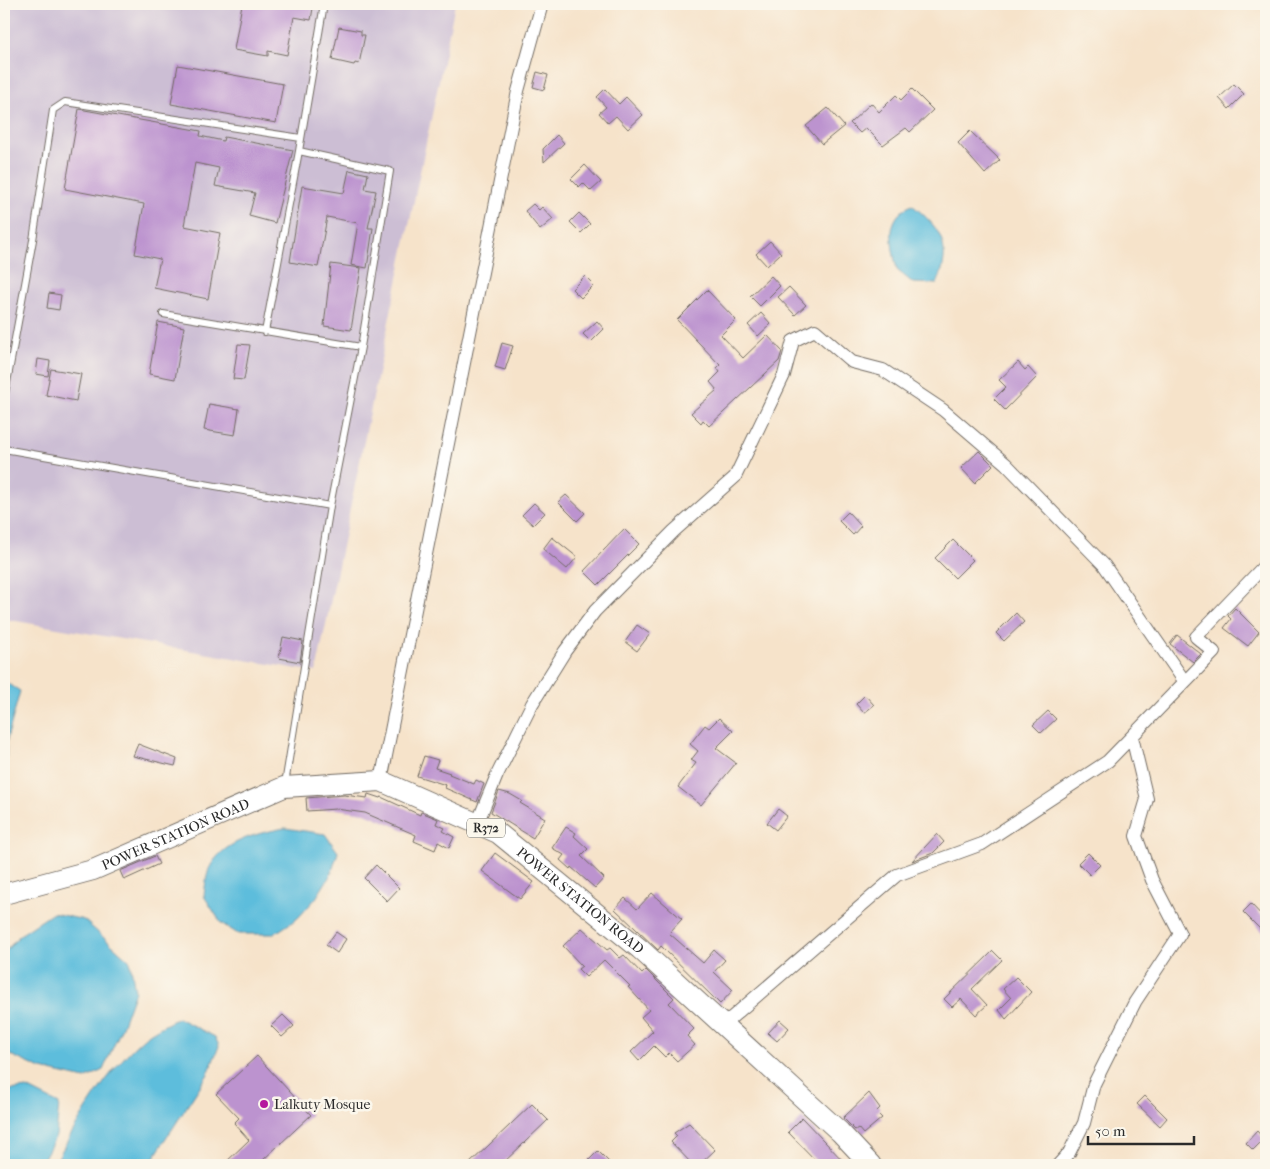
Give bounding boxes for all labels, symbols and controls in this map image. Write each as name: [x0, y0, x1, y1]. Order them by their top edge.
street label: POWER STATION ROAD: [99, 795, 252, 874]
road number: R372: [467, 818, 505, 838]
street label: POWER STATION ROAD: [513, 843, 648, 957]
place label: Lalkuty Mosque: [274, 1096, 370, 1113]
marker: Lalkuty Mosque: [258, 1098, 270, 1110]
scale bar: [1088, 1114, 1194, 1146]
text: 50 m: [1095, 1122, 1126, 1140]

